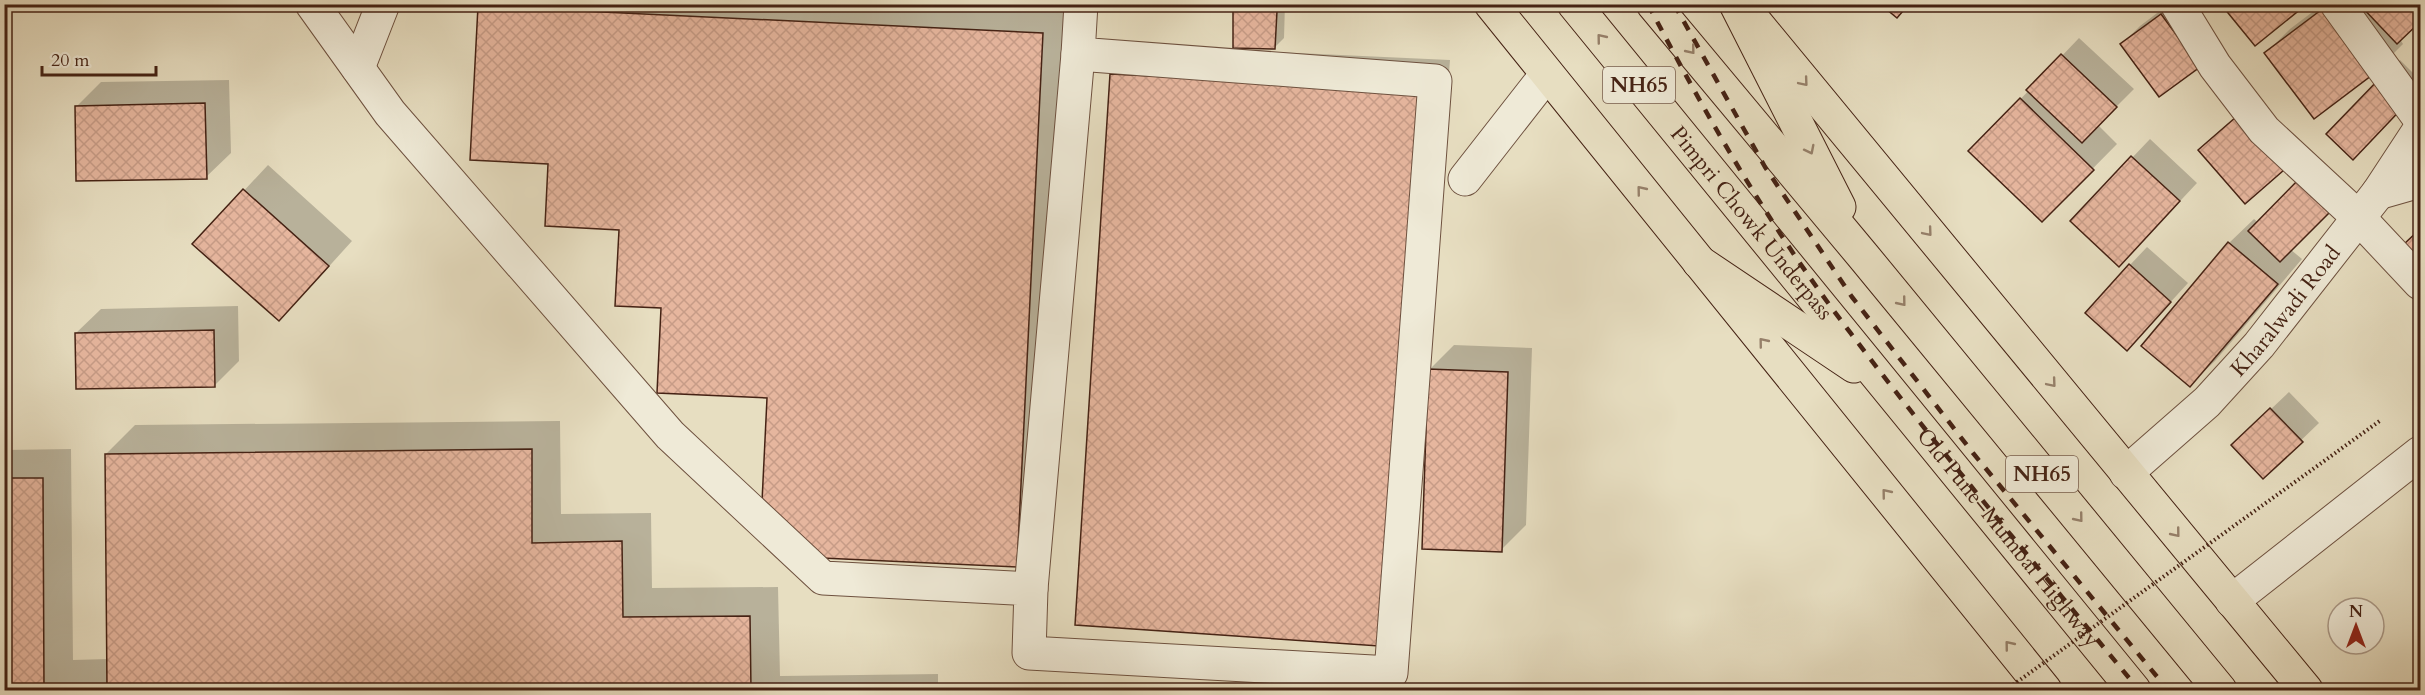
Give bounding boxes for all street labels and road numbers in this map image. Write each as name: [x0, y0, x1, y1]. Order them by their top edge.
road number: NH65: [1603, 67, 1675, 103]
street label: Pimpri Chowk Underpass: [1663, 120, 1840, 326]
street label: Kharalwadi Road: [2224, 239, 2348, 383]
street label: Old Pune–Mumbai Highway: [1910, 422, 2107, 654]
road number: NH65: [2006, 456, 2078, 492]

